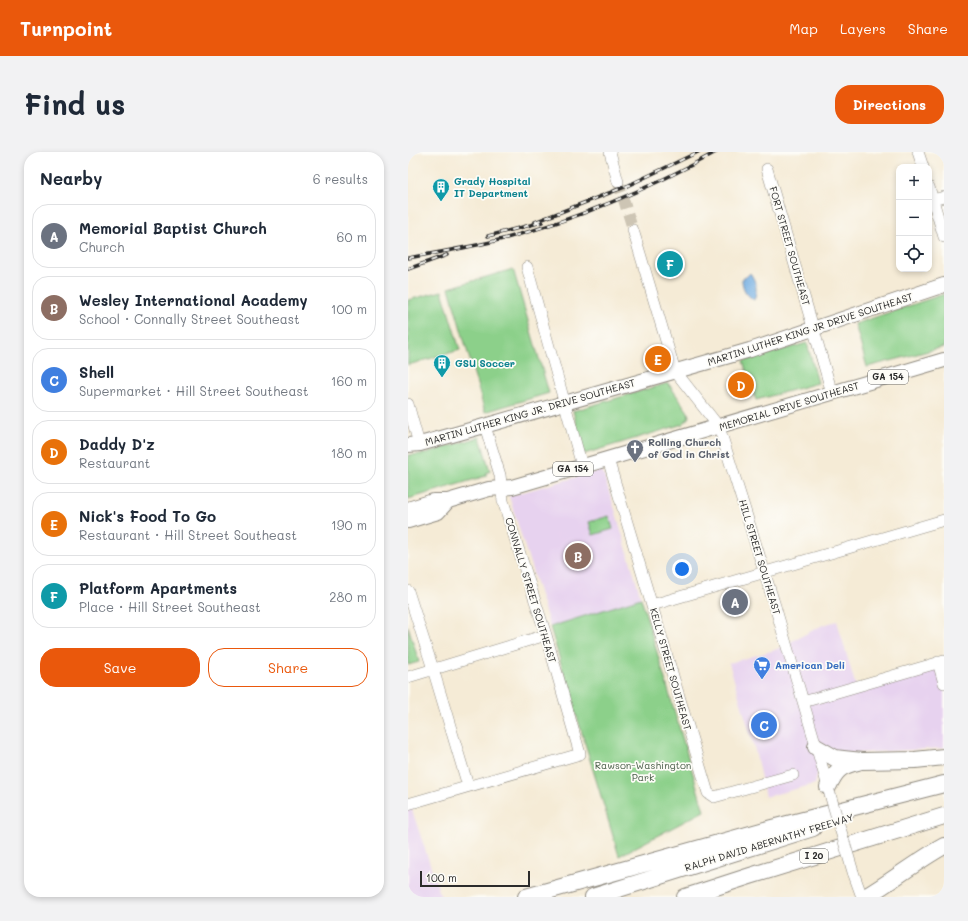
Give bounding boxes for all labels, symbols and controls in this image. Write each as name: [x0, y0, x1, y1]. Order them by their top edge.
text: Turnpoint: [20, 16, 112, 41]
text: Map: [789, 19, 818, 38]
text: Layers: [840, 19, 886, 38]
text: Share: [908, 19, 948, 38]
button: Directions: [835, 85, 944, 124]
text: Find us: [24, 86, 125, 122]
map controls: [896, 164, 932, 272]
button: +: [896, 164, 932, 200]
text: Nearby: [40, 167, 102, 189]
text: 6 results: [313, 170, 368, 187]
place label: Grady Hospital IT Department: [454, 174, 531, 200]
building icon: Grady Hospital IT Department: [431, 177, 451, 202]
street label: FORT STREET SOUTHEAST: [766, 185, 814, 308]
button: −: [896, 200, 932, 236]
text: Memorial Baptist Church: [79, 218, 267, 238]
text: A: [49, 228, 59, 245]
text: 60 m: [337, 228, 367, 245]
button: locate: [896, 236, 932, 272]
text: Church: [79, 238, 124, 255]
pin: F: [657, 249, 683, 279]
street label: MARTIN LUTHER KING JR DRIVE SOUTHEAST: [706, 289, 915, 369]
text: Wesley International Academy: [79, 290, 308, 310]
text: B: [50, 300, 58, 317]
text: 100 m: [331, 300, 367, 317]
text: School · Connally Street Southeast: [79, 310, 300, 327]
pin: E: [645, 344, 671, 374]
building icon: GSU Soccer: [432, 353, 452, 378]
place label: GSU Soccer: [455, 356, 515, 370]
text: Shell: [79, 362, 114, 382]
pin: D: [728, 370, 754, 400]
road number: GA 154: [868, 370, 908, 384]
text: C: [49, 372, 59, 389]
text: 160 m: [331, 372, 367, 389]
street label: MARTIN LUTHER KING JR. DRIVE SOUTHEAST: [423, 375, 637, 449]
street label: MEMORIAL DRIVE SOUTHEAST: [718, 379, 860, 433]
text: Supermarket · Hill Street Southeast: [79, 382, 309, 399]
text: Daddy D'z: [79, 434, 155, 454]
place label: Rolling Church of God in Christ: [648, 435, 730, 461]
church icon: Rolling Church of God in Christ: [625, 438, 645, 463]
text: D: [49, 444, 59, 461]
text: 180 m: [331, 444, 367, 461]
text: Restaurant: [79, 454, 150, 471]
road number: GA 154: [553, 462, 593, 476]
street label: HILL STREET SOUTHEAST: [736, 498, 784, 617]
text: Nick's Food To Go: [79, 506, 216, 526]
street label: CONNALLY STREET SOUTHEAST: [502, 515, 560, 665]
text: E: [50, 516, 58, 533]
text: 190 m: [331, 516, 367, 533]
text: Restaurant · Hill Street Southeast: [79, 526, 297, 543]
pin: B: [565, 541, 591, 571]
your location: [672, 559, 692, 579]
text: Platform Apartments: [79, 578, 237, 598]
pin: A: [722, 587, 748, 617]
text: F: [50, 588, 58, 605]
text: 280 m: [329, 588, 367, 605]
text: Place · Hill Street Southeast: [79, 598, 261, 615]
street label: KELLY STREET SOUTHEAST: [647, 606, 695, 732]
button: Save: [40, 648, 200, 687]
button: Share: [208, 648, 368, 687]
supermarket icon: American Deli: [752, 655, 772, 680]
place label: American Deli: [775, 658, 845, 672]
pin: C: [751, 710, 777, 740]
park label: Rawson-Washington Park: [595, 758, 691, 784]
street label: RALPH DAVID ABERNATHY FREEWAY: [683, 810, 855, 874]
road number: I 20: [800, 849, 828, 863]
scale bar: [420, 869, 530, 888]
text: 100 m: [426, 870, 457, 885]

